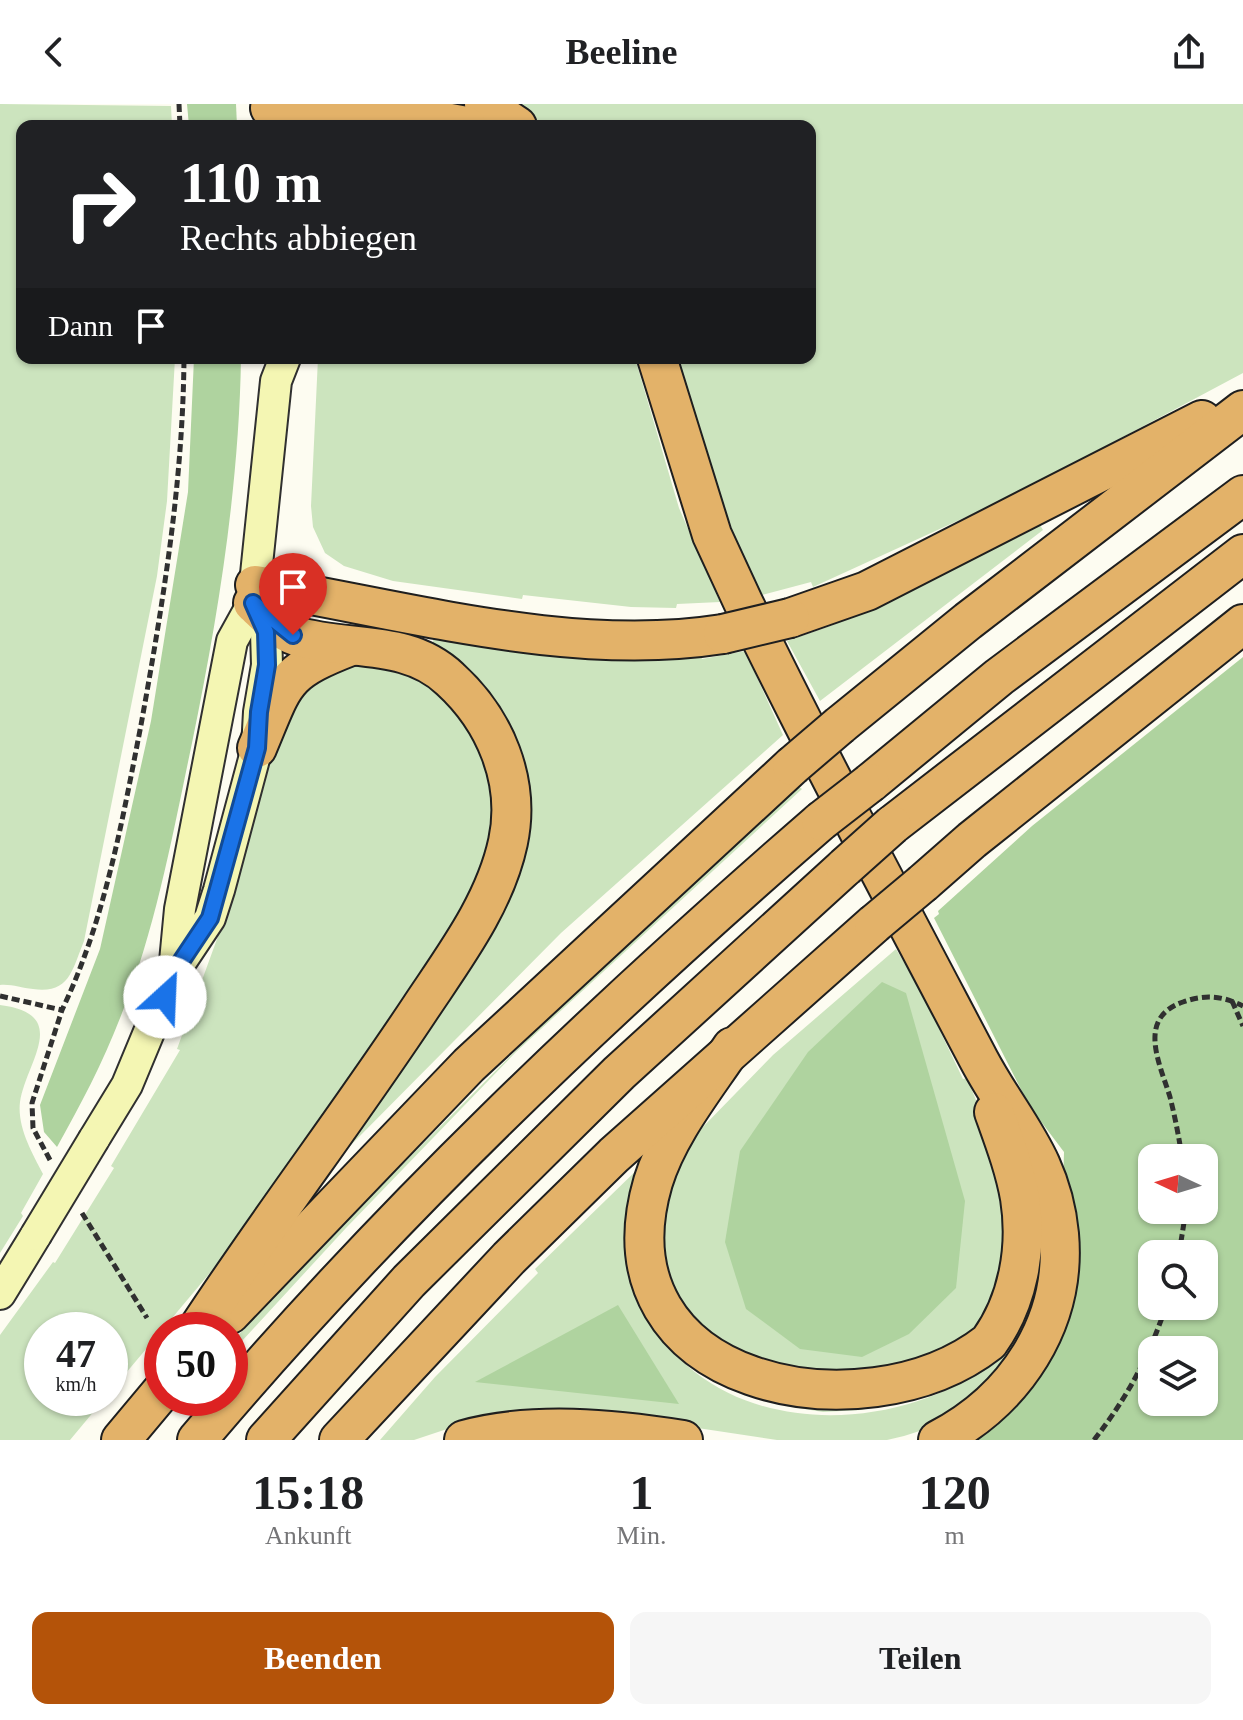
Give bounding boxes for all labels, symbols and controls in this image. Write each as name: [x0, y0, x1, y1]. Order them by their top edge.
icon: back: [32, 30, 76, 74]
icon: share: [1167, 30, 1211, 74]
text: Beeline: [566, 32, 677, 72]
icon: right: [48, 152, 152, 256]
text: 110 m: [180, 152, 322, 214]
text: Rechts abbiegen: [180, 218, 417, 258]
icon: arrive: [129, 304, 173, 348]
text: Dann: [48, 309, 113, 342]
pin: [259, 553, 327, 635]
icon: arrive: [271, 565, 315, 609]
position arrow: [123, 955, 207, 1039]
north arrow: [1138, 1144, 1218, 1224]
map controls: [1138, 1144, 1218, 1416]
button: search: [1138, 1240, 1218, 1320]
speed limit sign: 50: [144, 1312, 248, 1416]
text: 47: [56, 1331, 96, 1376]
button: layers: [1138, 1336, 1218, 1416]
text: km/h: [55, 1373, 97, 1395]
text: 15:18: [252, 1466, 364, 1519]
text: 1: [629, 1466, 653, 1519]
text: 120: [919, 1466, 991, 1519]
text: Ankunft: [265, 1521, 352, 1550]
text: Min.: [617, 1521, 666, 1550]
text: m: [945, 1521, 965, 1550]
button: Beenden: [32, 1612, 614, 1704]
button: Teilen: [630, 1612, 1211, 1704]

